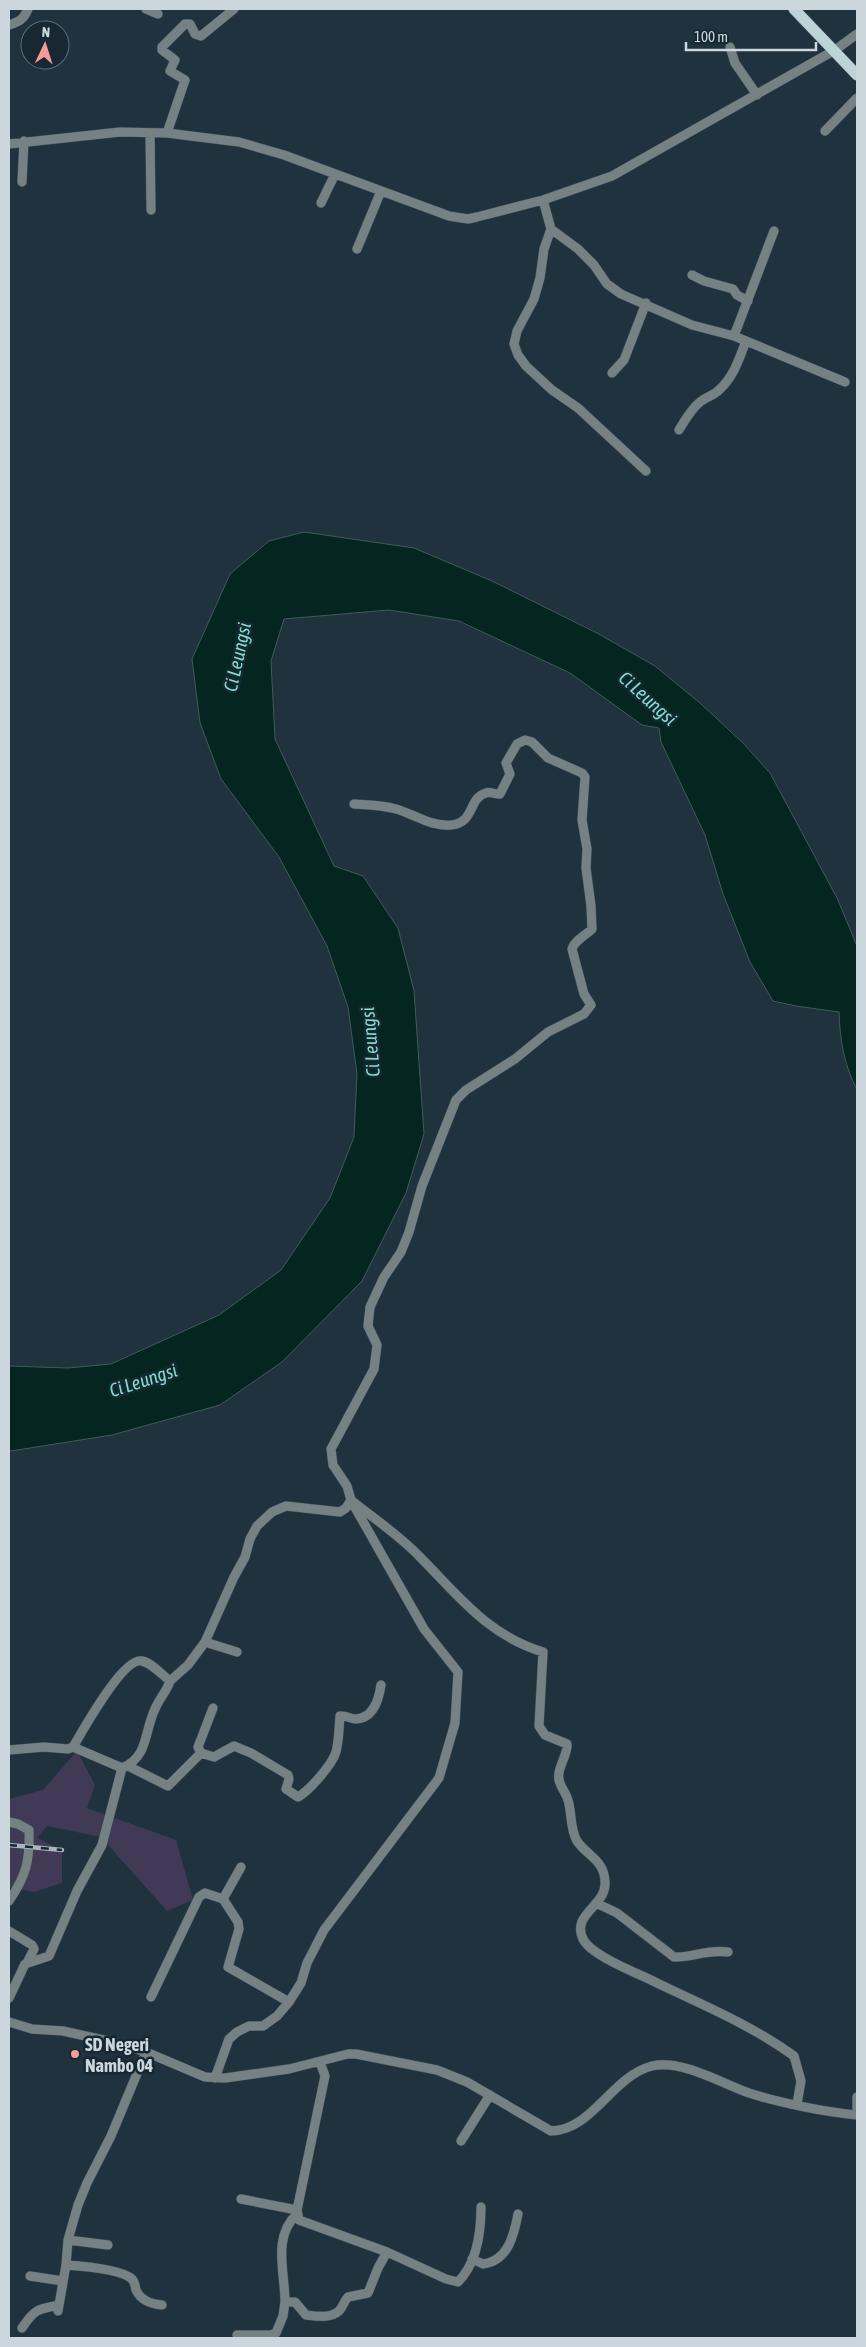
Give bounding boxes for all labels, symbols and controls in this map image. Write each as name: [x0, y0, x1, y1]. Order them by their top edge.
north arrow: [20, 20, 70, 70]
scale bar: [686, 20, 816, 52]
text: N: [41, 24, 51, 40]
text: 100 m: [694, 28, 728, 45]
water label: Ci Leungsi: [219, 621, 255, 693]
water label: Ci Leungsi: [615, 666, 681, 730]
water label: Ci Leungsi: [356, 1006, 384, 1078]
water label: Ci Leungsi: [106, 1359, 180, 1401]
place label: SD Negeri Nambo 04: [85, 2034, 153, 2076]
marker: SD Negeri Nambo 04: [69, 2048, 81, 2060]

